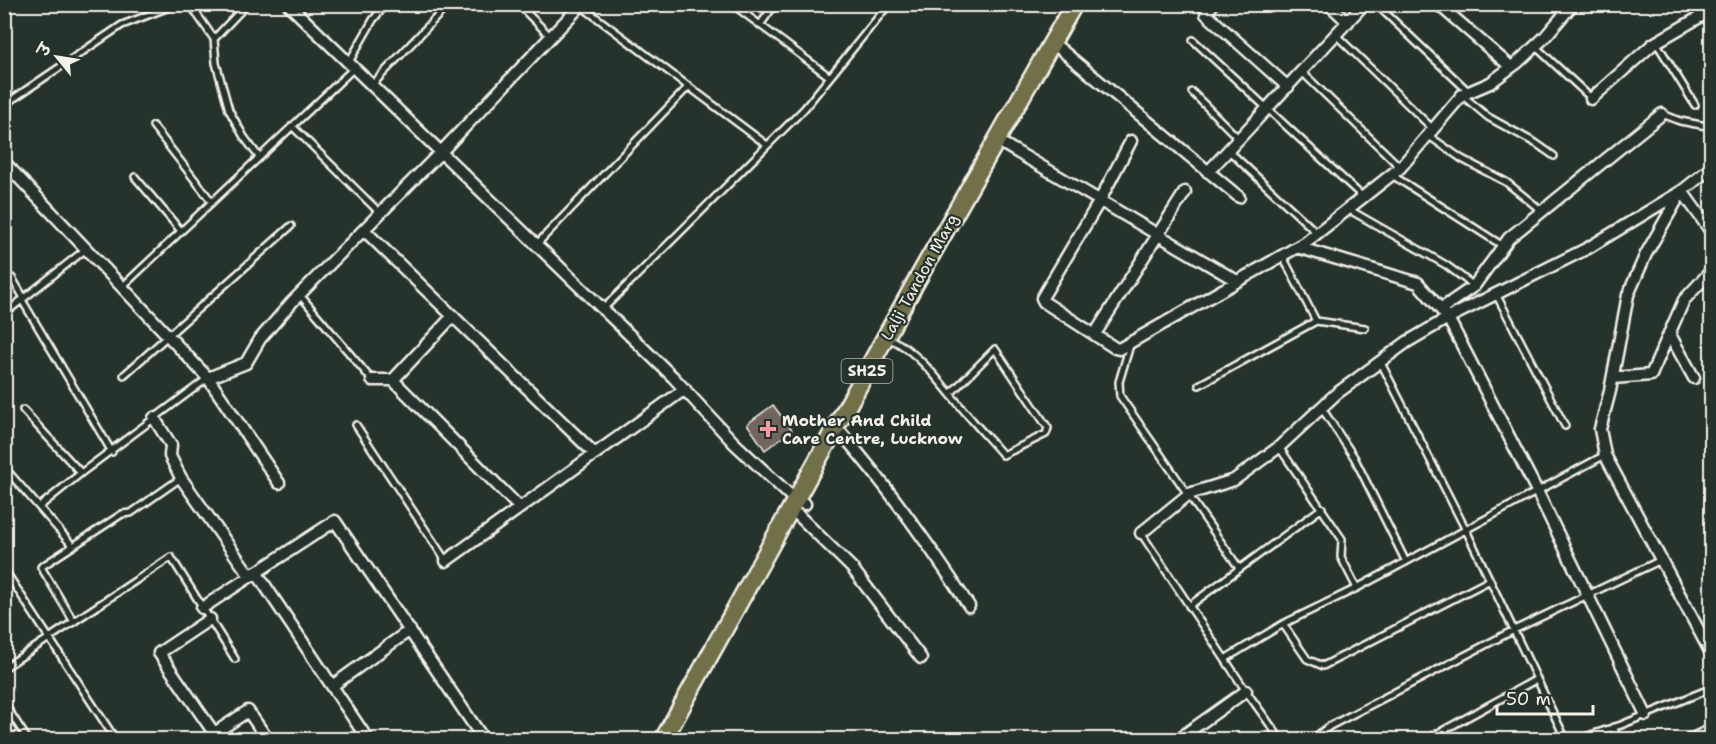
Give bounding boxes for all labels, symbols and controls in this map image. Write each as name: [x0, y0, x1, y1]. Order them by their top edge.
north arrow: [27, 27, 87, 87]
text: उ: [32, 39, 57, 61]
street label: Lalji Tandon Marg: [876, 210, 963, 344]
road number: SH25: [842, 359, 892, 383]
place label: Mother And Child Care Centre, Lucknow: [782, 410, 963, 449]
marker: Mother And Child Care Centre, Lucknow: [759, 420, 777, 438]
scale bar: [1497, 678, 1593, 716]
text: 50 m: [1506, 687, 1551, 711]

